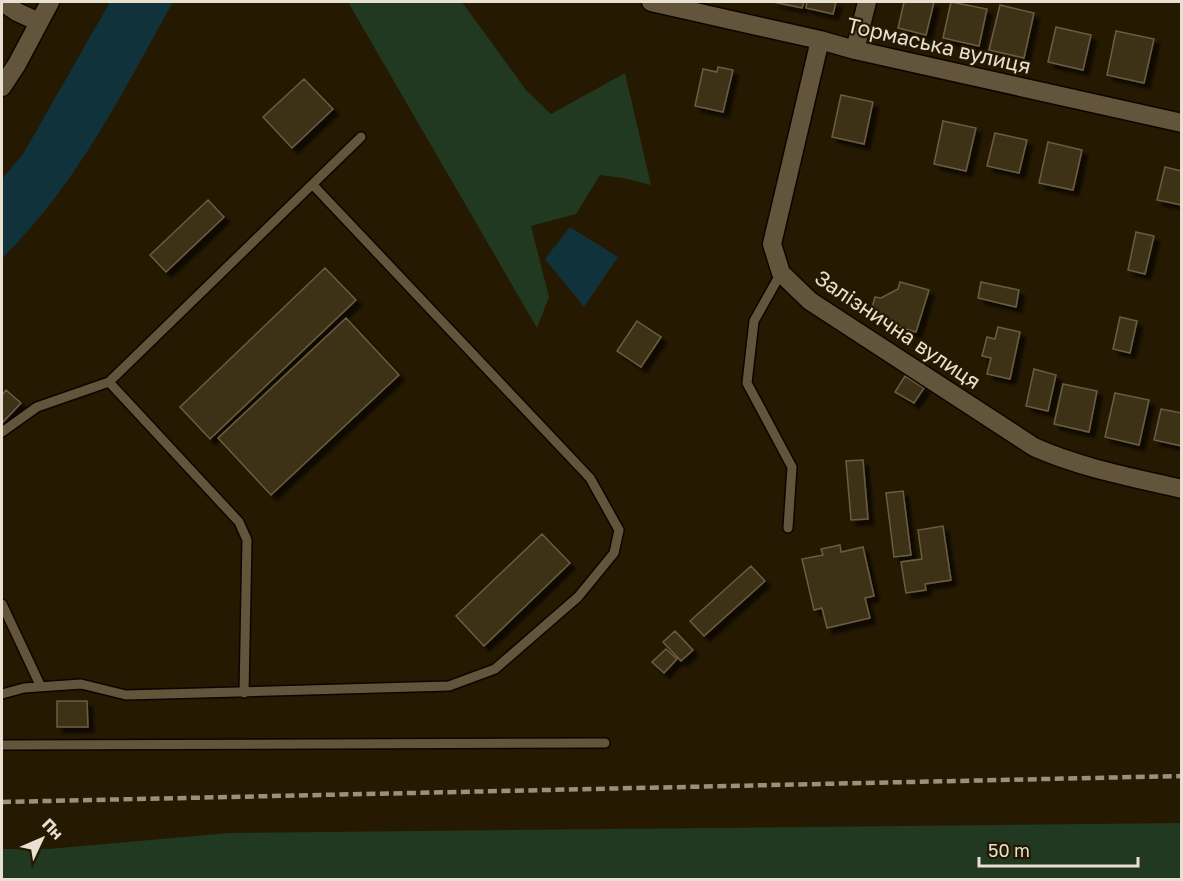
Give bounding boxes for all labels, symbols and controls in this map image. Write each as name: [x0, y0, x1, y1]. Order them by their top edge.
street label: Тормаська вулиця: [844, 11, 1034, 79]
street label: Залізнична вулиця: [810, 264, 986, 394]
north arrow: [12, 809, 72, 869]
text: Пн: [38, 814, 68, 843]
scale bar: [979, 830, 1138, 868]
text: 50 m: [988, 839, 1030, 861]

